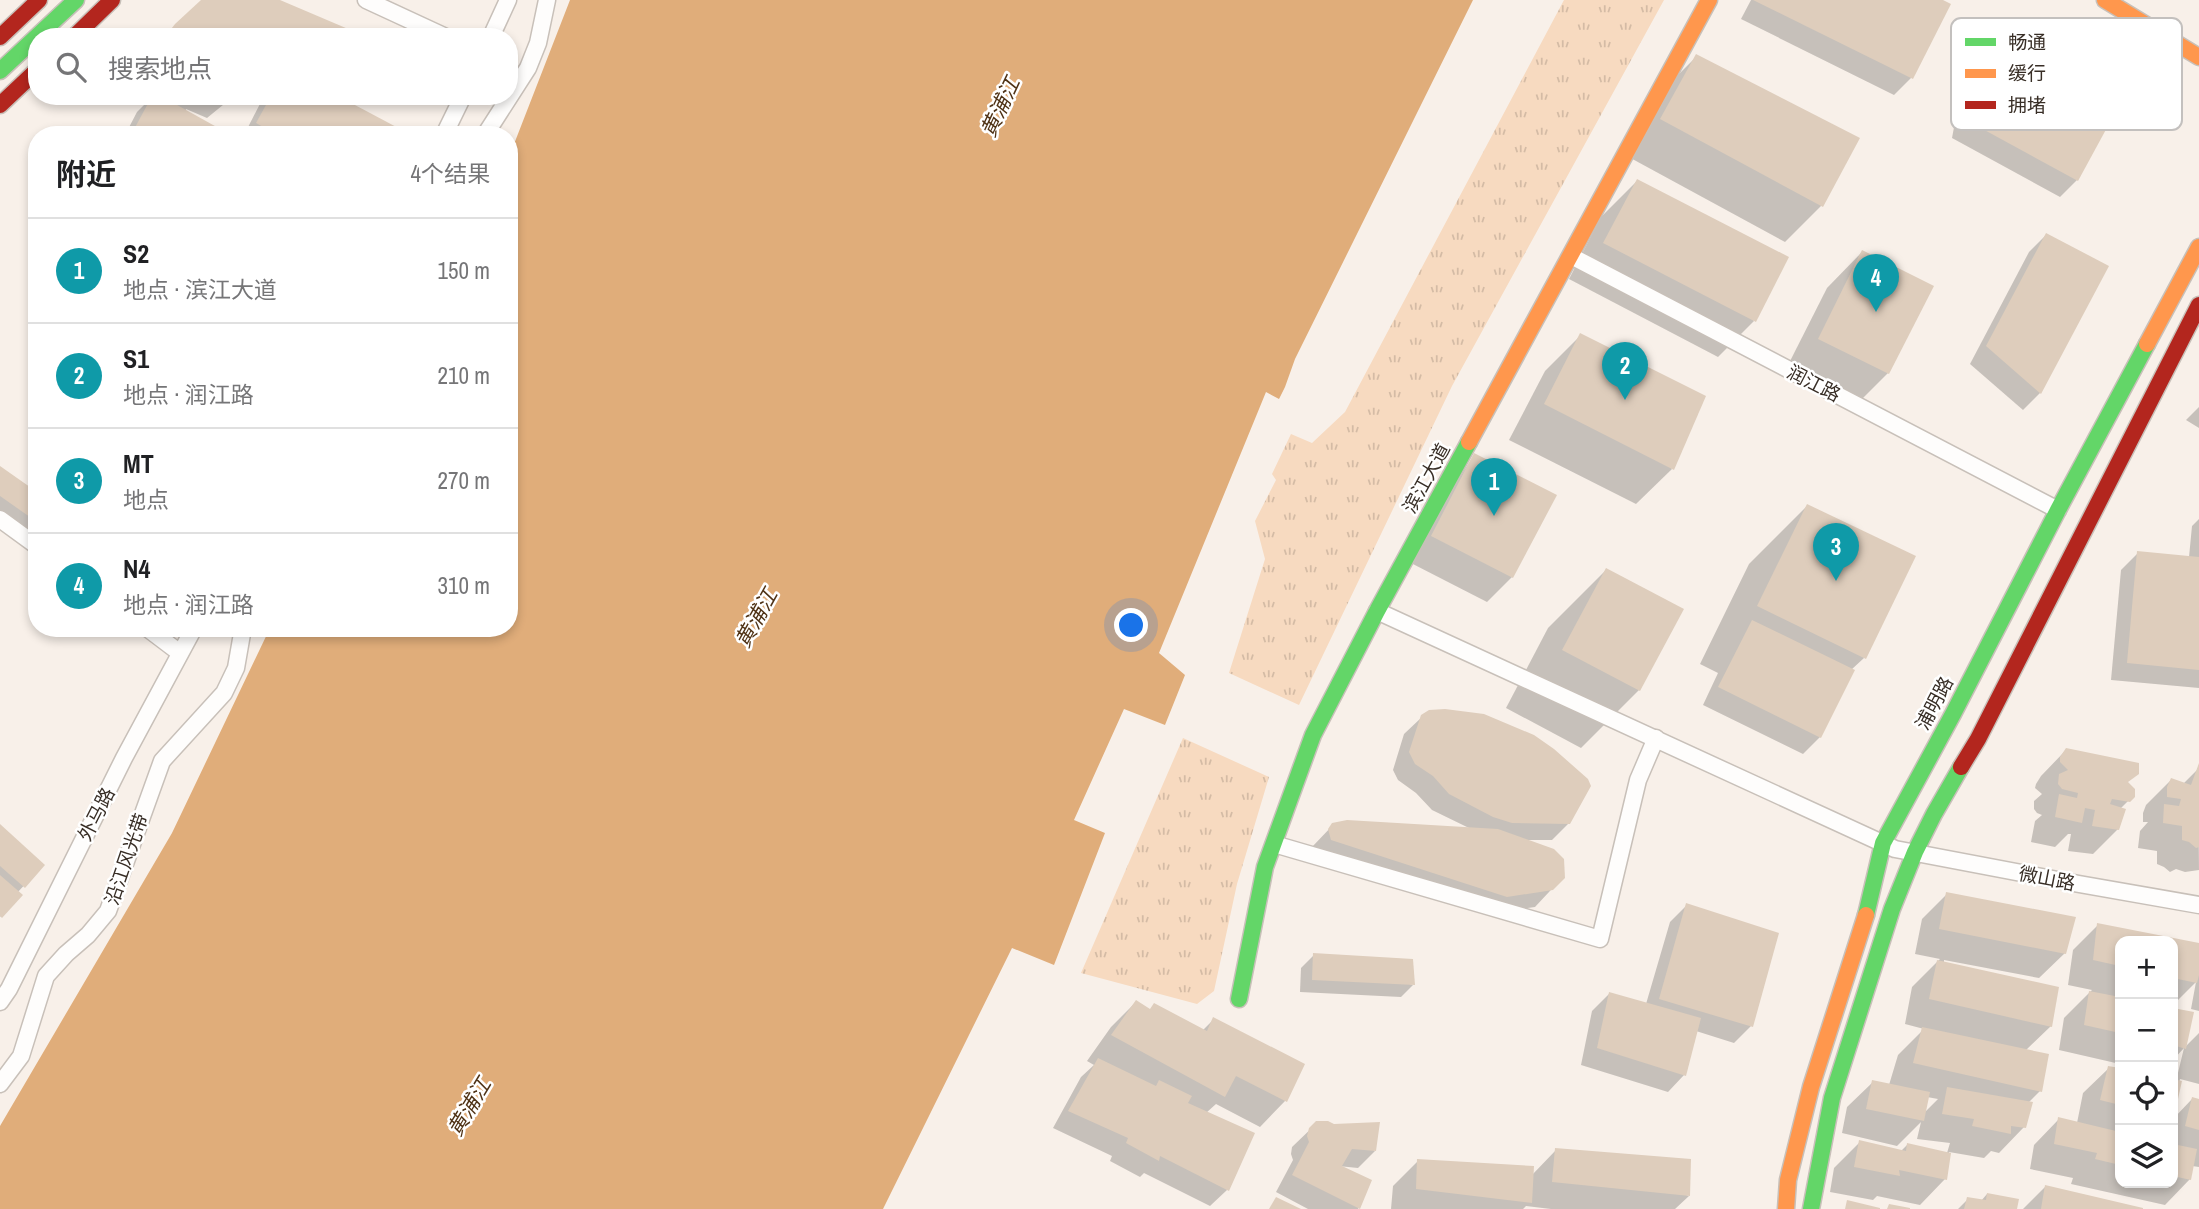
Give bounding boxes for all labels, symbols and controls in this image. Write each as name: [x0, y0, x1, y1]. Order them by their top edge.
legend: [1951, 18, 2182, 130]
search box: [28, 28, 518, 105]
text: 畅通: [2008, 29, 2046, 55]
icon: search: [52, 48, 90, 86]
text: 搜索地点: [108, 51, 212, 86]
text: 缓行: [2008, 60, 2046, 86]
water label: 黄浦江: [974, 71, 1027, 142]
text: 拥堵: [2008, 92, 2046, 118]
text: 附近: [56, 154, 116, 194]
text: 4个结果: [411, 158, 490, 189]
text: S2: [123, 236, 149, 271]
pin: 4: [1853, 254, 1899, 312]
text: 1: [74, 255, 84, 286]
text: 150 m: [438, 255, 490, 286]
text: 地点 · 滨江大道: [123, 274, 277, 305]
text: S1: [123, 341, 149, 376]
pin: 2: [1602, 342, 1648, 400]
street label: 润江路: [1783, 358, 1845, 408]
text: 2: [74, 360, 84, 391]
text: 210 m: [438, 360, 490, 391]
text: 地点 · 润江路: [123, 379, 254, 410]
street label: 滨江大道: [1396, 438, 1456, 518]
text: MT: [123, 446, 154, 481]
pin: 1: [1471, 458, 1517, 516]
text: 3: [74, 465, 84, 496]
text: 270 m: [438, 465, 490, 496]
text: 地点: [123, 484, 169, 515]
pin: 3: [1813, 523, 1859, 581]
text: N4: [123, 551, 150, 586]
text: 4: [74, 570, 84, 601]
text: 310 m: [438, 570, 490, 601]
water label: 黄浦江: [728, 582, 785, 653]
text: 地点 · 润江路: [123, 589, 254, 620]
your location: [1114, 608, 1148, 642]
street label: 浦明路: [1909, 672, 1959, 734]
street label: 外马路: [71, 783, 121, 845]
street label: 沿江风光带: [98, 810, 154, 908]
street label: 微山路: [2017, 860, 2077, 896]
map controls: [2115, 936, 2178, 1188]
button: +: [2115, 936, 2178, 999]
button: −: [2115, 999, 2178, 1062]
button: locate: [2115, 1062, 2178, 1125]
water label: 黄浦江: [440, 1071, 499, 1141]
button: layers: [2115, 1125, 2178, 1188]

